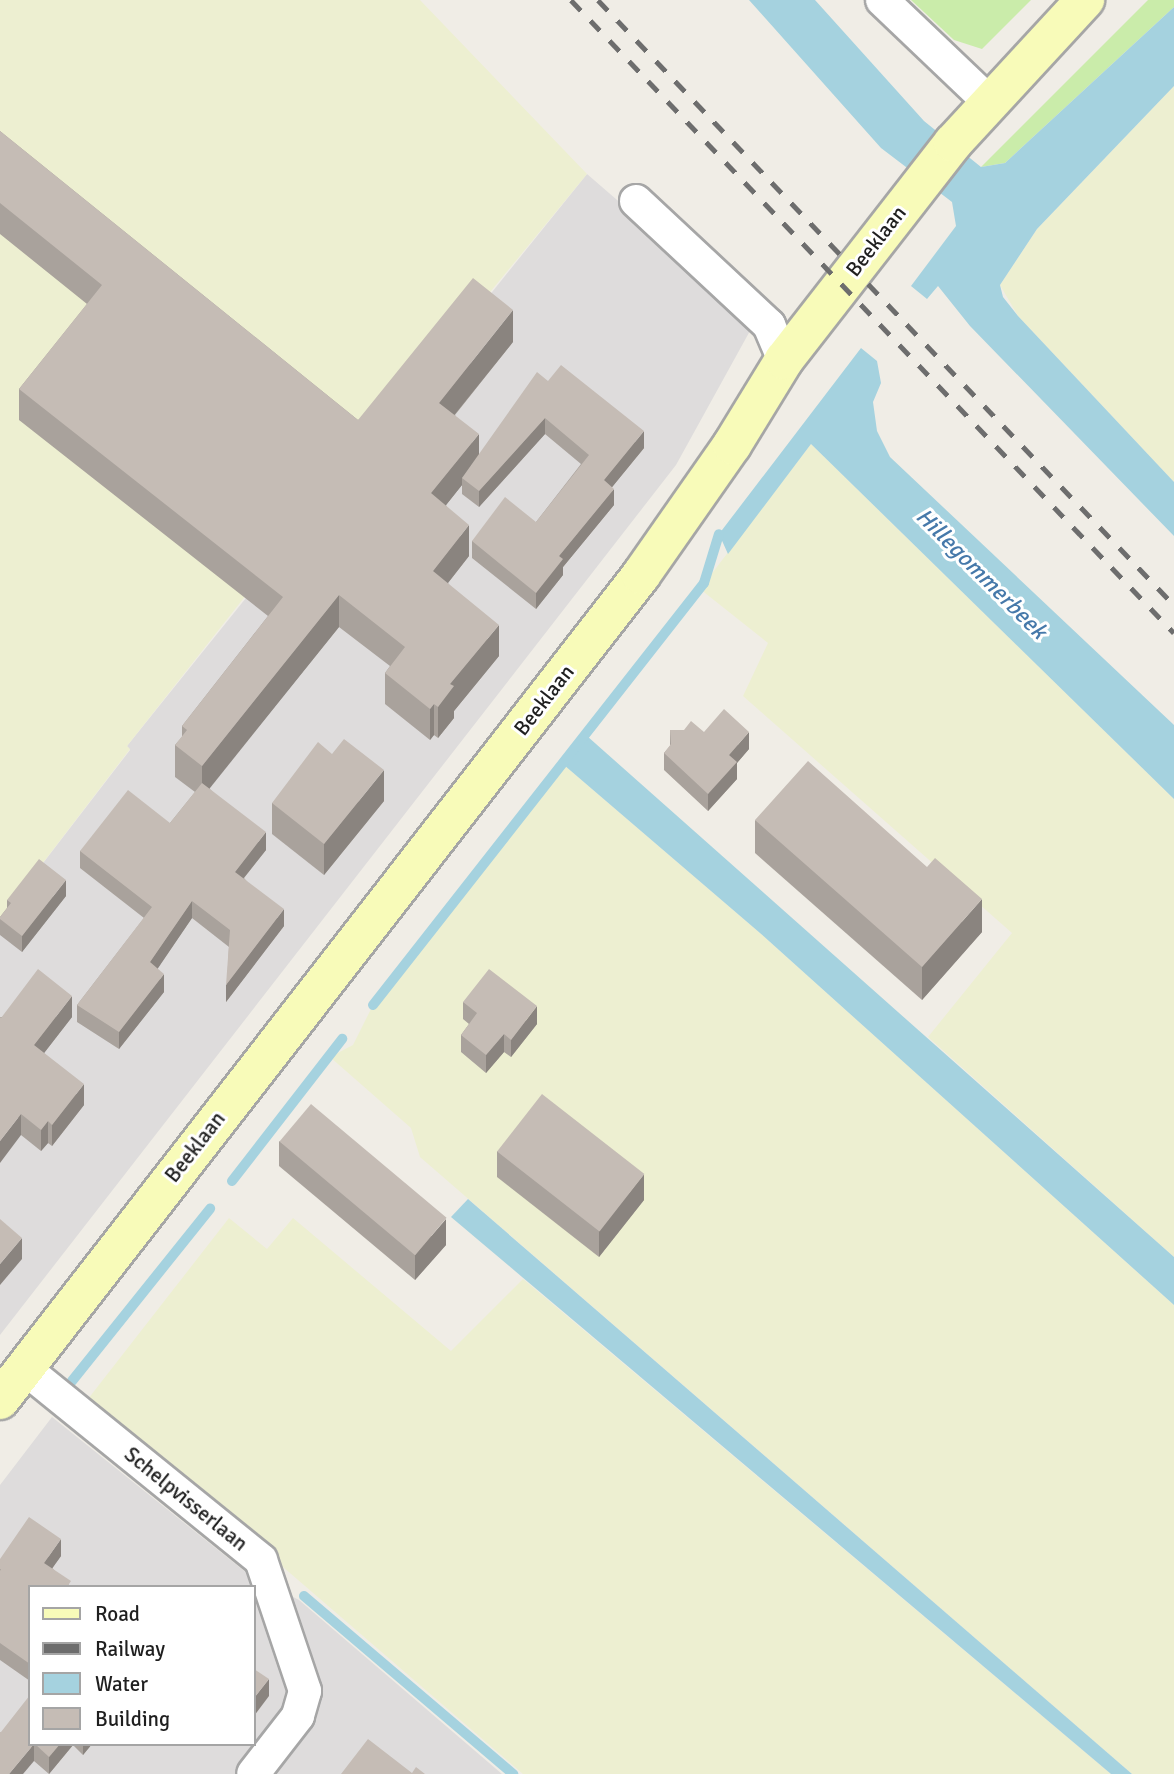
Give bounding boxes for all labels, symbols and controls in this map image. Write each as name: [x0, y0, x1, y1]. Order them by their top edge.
street label: Beeklaan: [841, 201, 911, 281]
water label: Hillegommerbeek: [910, 503, 1052, 645]
street label: Beeklaan: [509, 660, 579, 740]
street label: Beeklaan: [160, 1107, 230, 1187]
street label: Schelpvisserlaan: [119, 1442, 253, 1556]
legend: [28, 1585, 256, 1746]
text: Road: [95, 1601, 140, 1627]
text: Railway: [95, 1636, 165, 1662]
text: Water: [95, 1671, 148, 1697]
text: Building: [95, 1706, 170, 1732]

